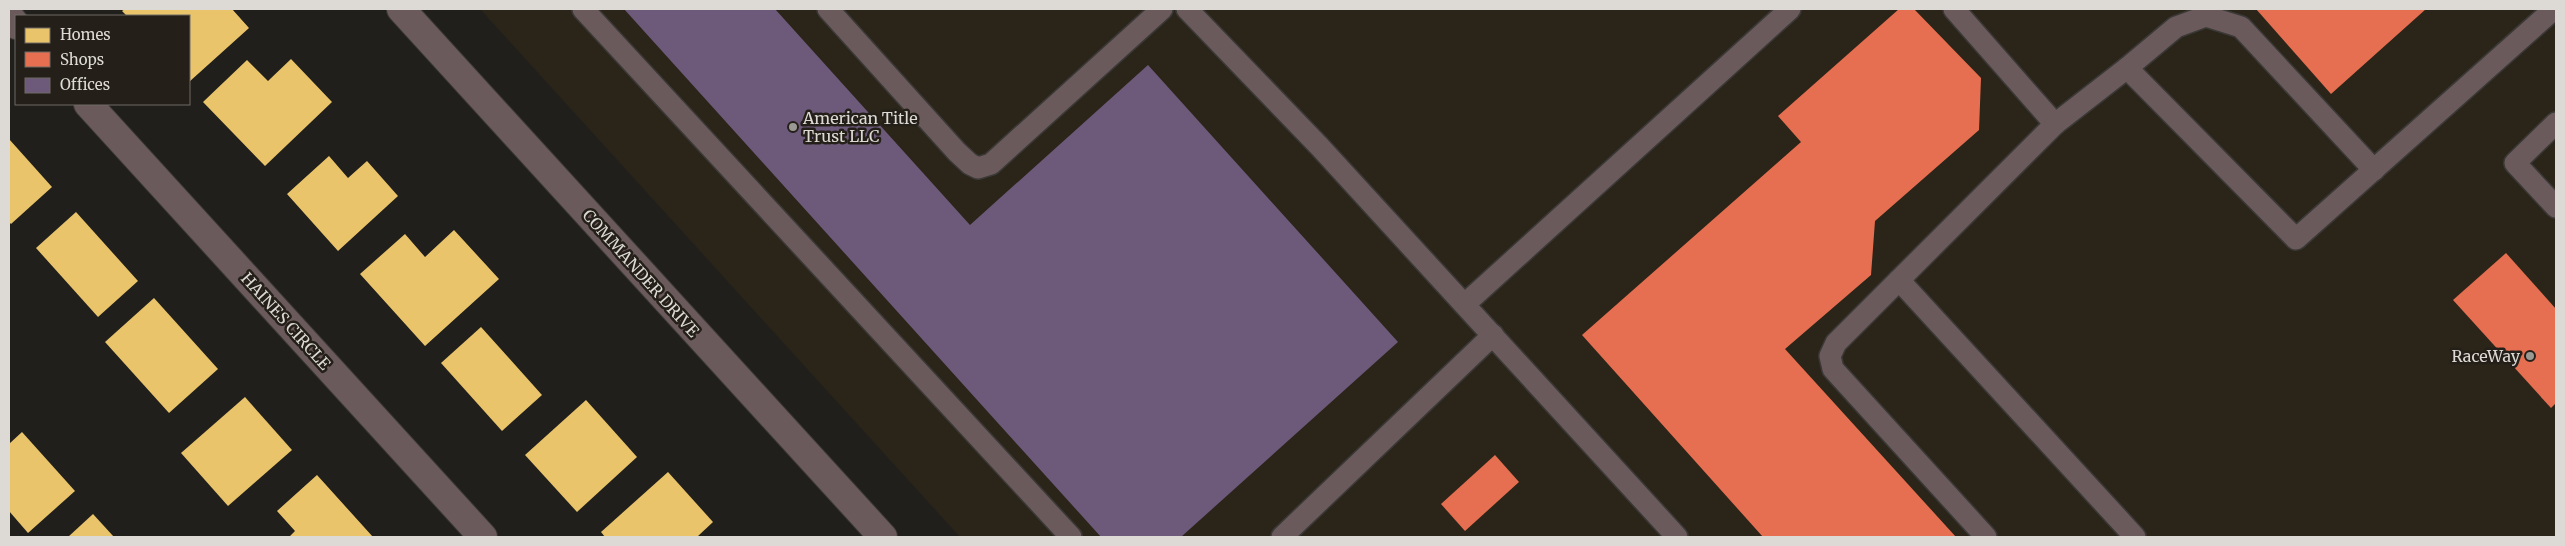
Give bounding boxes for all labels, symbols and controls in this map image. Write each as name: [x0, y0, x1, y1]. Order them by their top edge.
legend: [15, 15, 190, 105]
text: Homes: [60, 25, 111, 44]
text: Shops: [60, 50, 104, 69]
text: Offices: [60, 75, 110, 94]
place label: American Title Trust LLC: [802, 108, 918, 146]
marker: American Title Trust LLC: [787, 121, 799, 133]
street label: COMMANDER DRIVE: [578, 205, 704, 342]
street label: HAINES CIRCLE: [237, 268, 335, 374]
place label: RaceWay: [2452, 346, 2521, 366]
marker: RaceWay: [2524, 350, 2536, 362]

